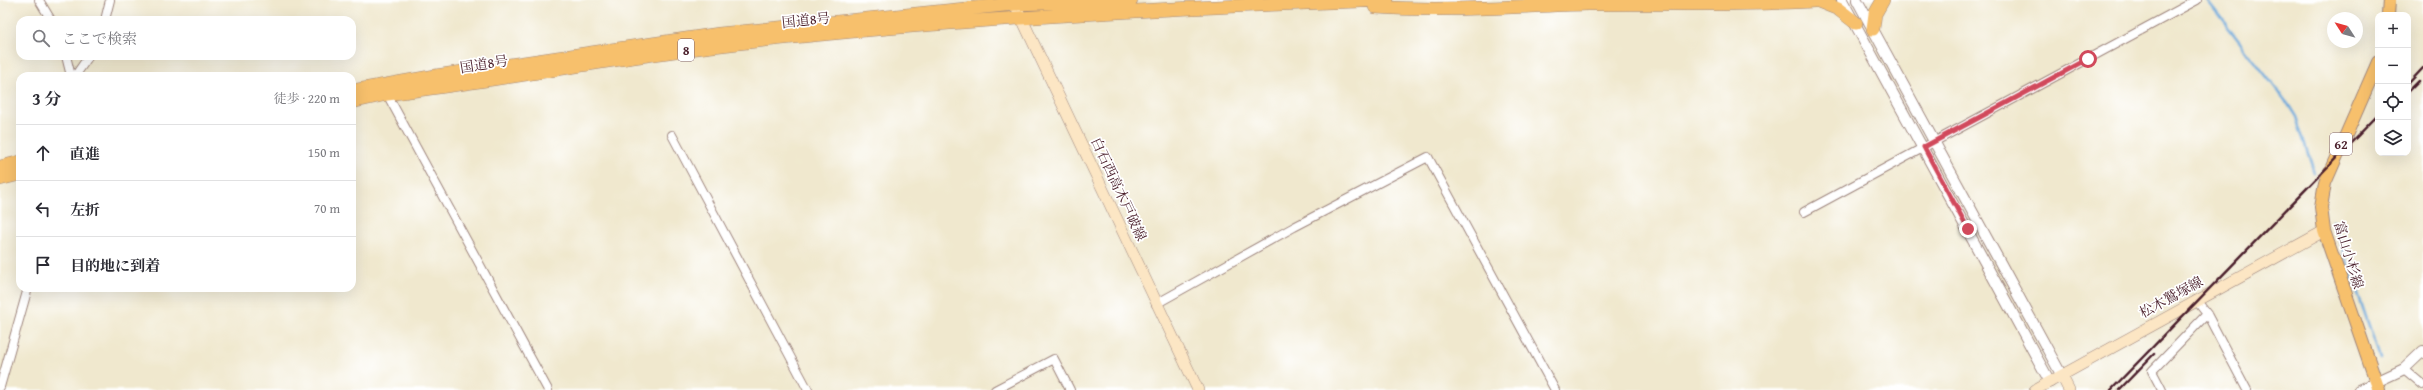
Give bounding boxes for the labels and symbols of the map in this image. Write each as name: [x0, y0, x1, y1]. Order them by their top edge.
street label: 国道8号: [781, 8, 831, 32]
north arrow: [2327, 12, 2363, 48]
road number: 8: [678, 39, 694, 61]
street label: 国道8号: [458, 50, 510, 78]
route start: [2079, 50, 2097, 68]
road number: 62: [2330, 133, 2352, 155]
street label: 白石西高木戸破線: [1086, 134, 1152, 244]
street label: 富山小杉線: [2329, 219, 2369, 291]
route end: [1959, 220, 1977, 238]
street label: 松木鷲塚線: [2136, 271, 2206, 323]

